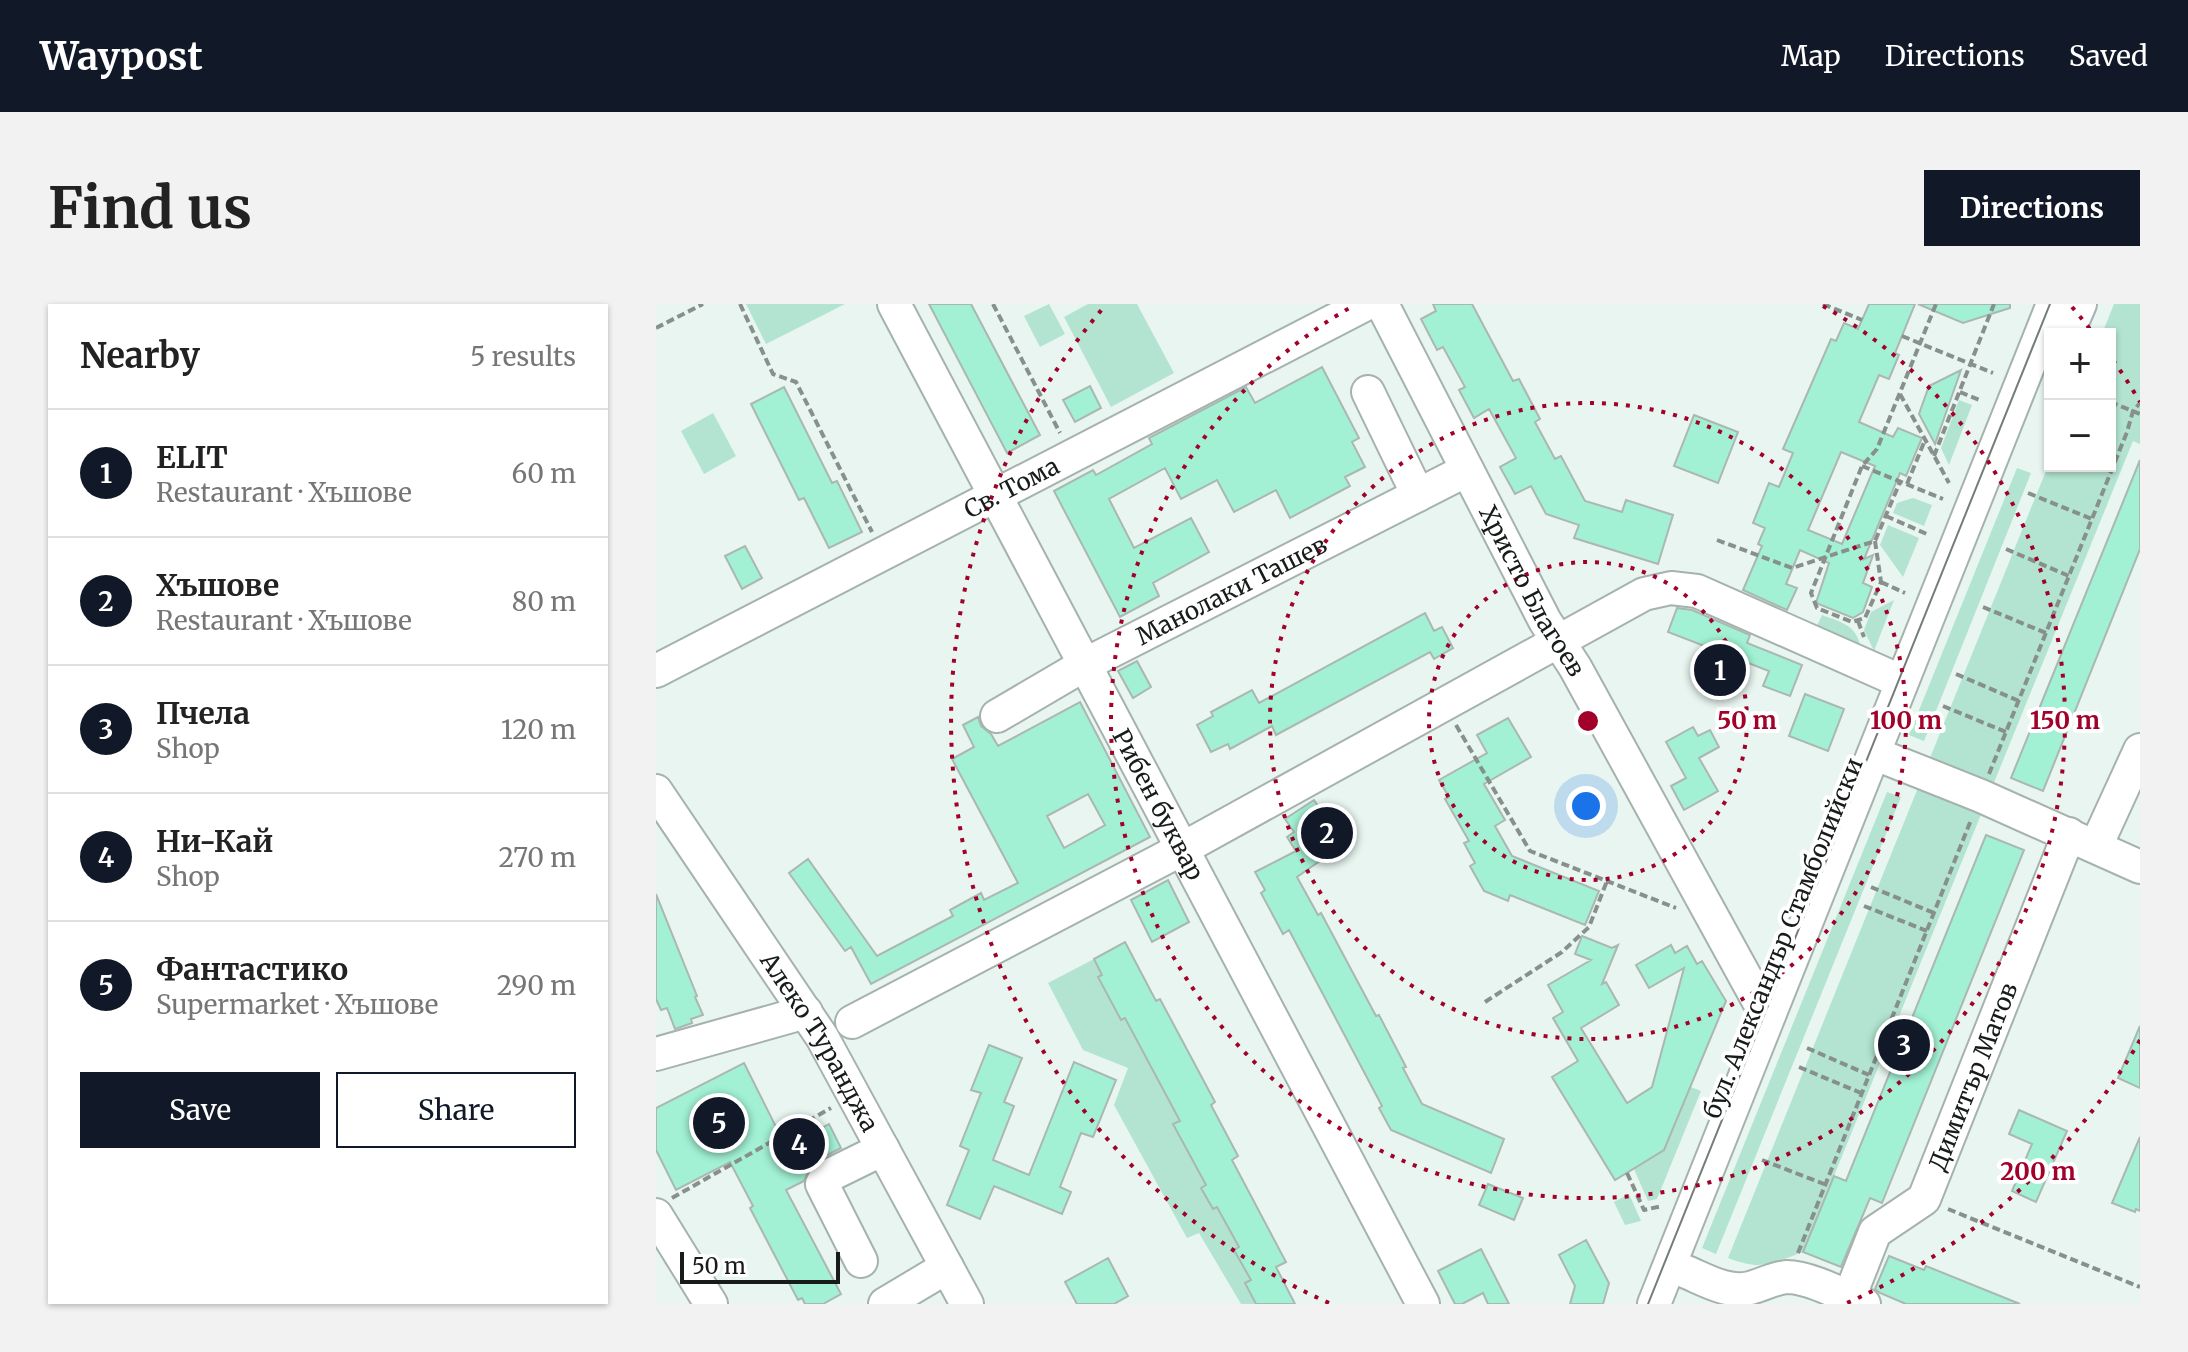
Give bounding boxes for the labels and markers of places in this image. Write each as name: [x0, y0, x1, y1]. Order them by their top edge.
pin: 1: [1694, 640, 1746, 700]
centre of rings: [1574, 707, 1602, 735]
pin: 2: [1301, 803, 1353, 863]
pin: 3: [1878, 1015, 1930, 1075]
pin: 5: [693, 1093, 745, 1153]
pin: 4: [773, 1114, 825, 1174]

